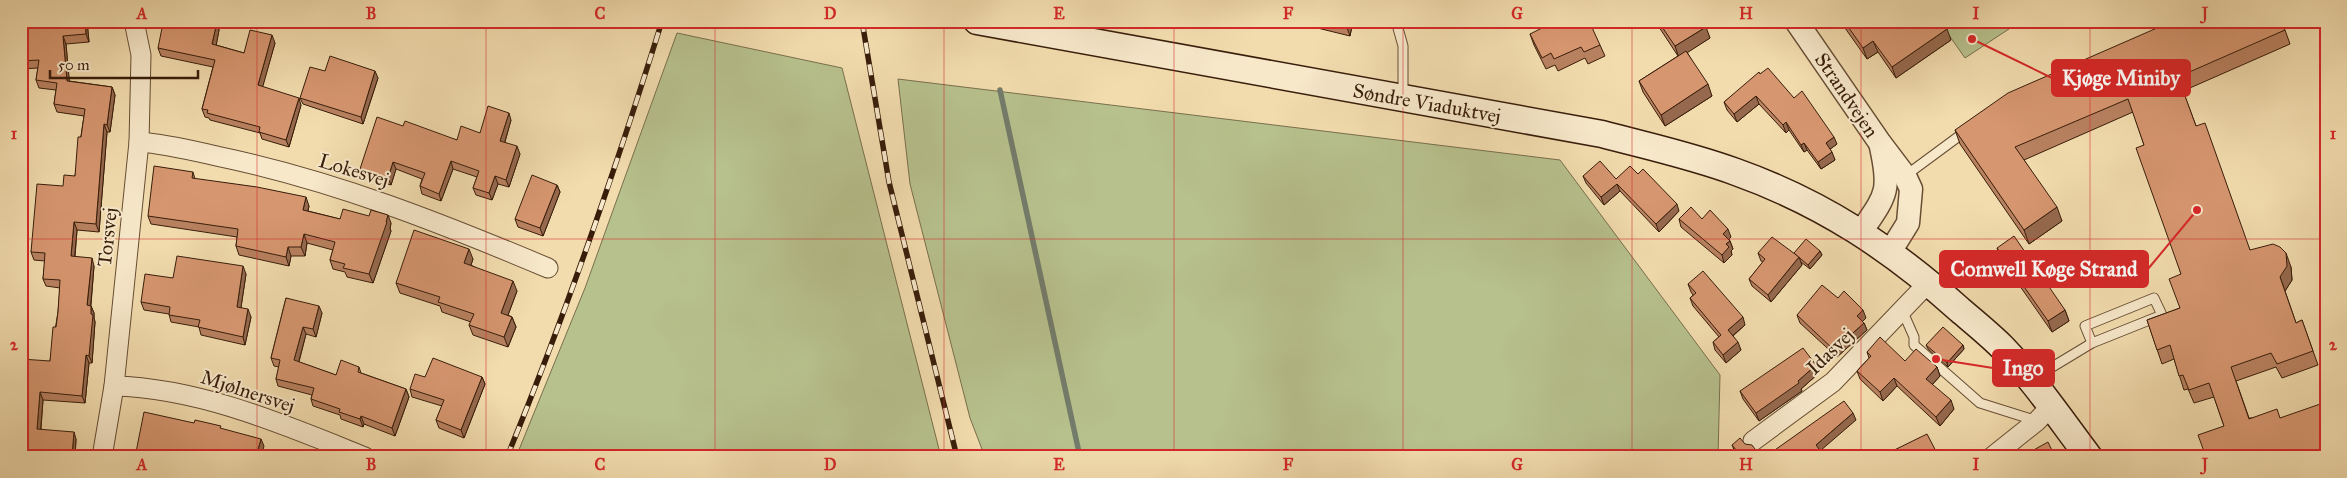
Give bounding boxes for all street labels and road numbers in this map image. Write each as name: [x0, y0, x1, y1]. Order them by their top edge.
street label: Strandvejen: [1810, 48, 1884, 142]
street label: Søndre Viaduktvej: [1351, 78, 1503, 128]
street label: Lokesvej: [316, 148, 392, 192]
street label: Torsvej: [92, 206, 122, 268]
street label: Idasvej: [1801, 323, 1859, 379]
street label: Mjølnersvej: [198, 365, 298, 417]

